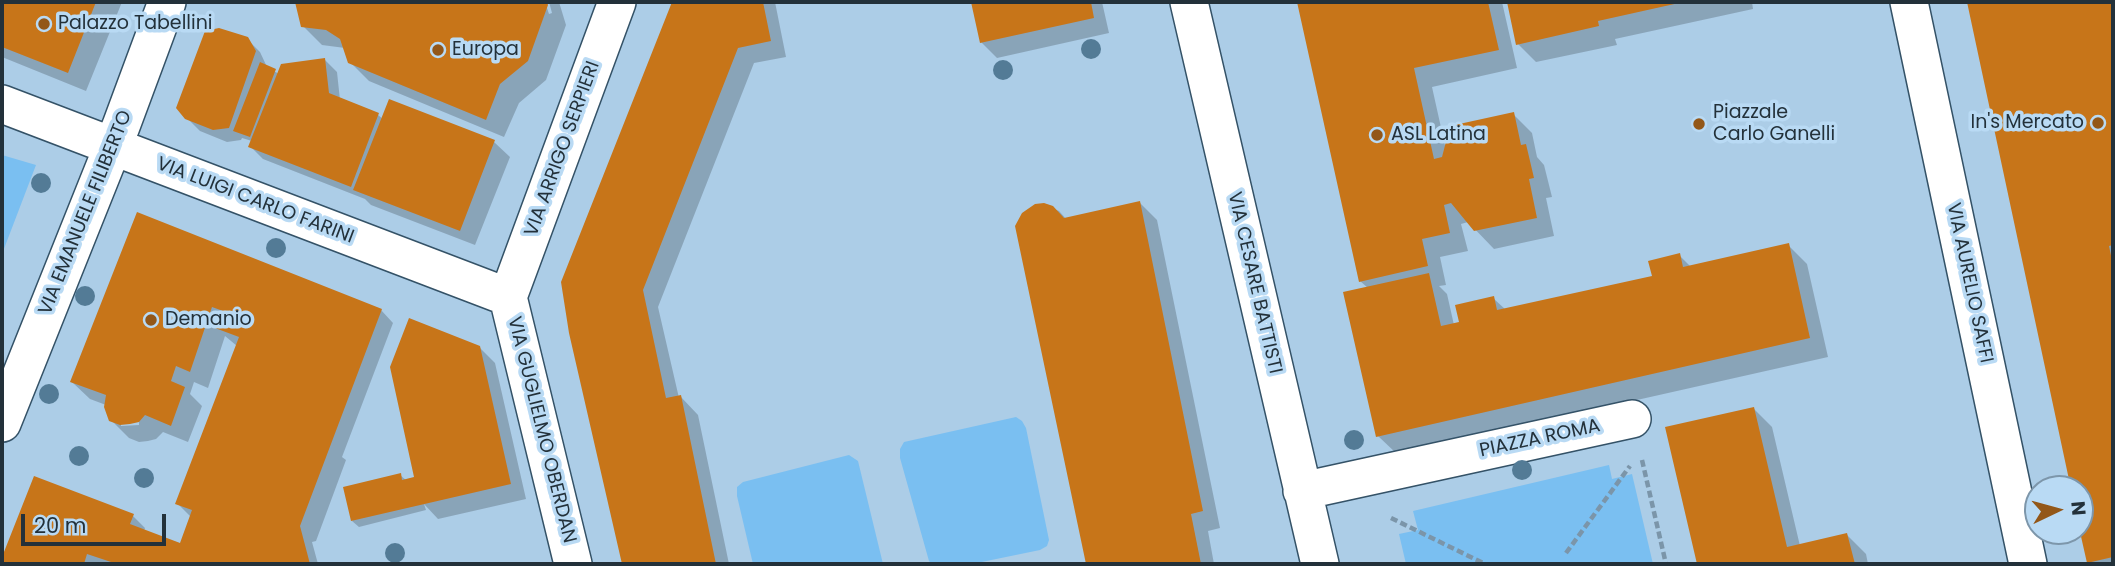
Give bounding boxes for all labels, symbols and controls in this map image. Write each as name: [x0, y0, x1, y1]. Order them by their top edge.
place label: Palazzo Tabellini: [58, 13, 212, 35]
marker: Palazzo Tabellini: [36, 16, 52, 32]
place label: Europa: [452, 39, 519, 61]
marker: Europa: [430, 42, 446, 58]
street label: VIA ARRIGO SERPIERI: [521, 58, 605, 240]
place label: Piazzale Carlo Ganelli: [1713, 102, 1835, 146]
street label: VIA EMANUELE FILIBERTO: [34, 107, 138, 319]
place label: In's Mercato: [1970, 112, 2084, 134]
marker: In's Mercato: [2090, 115, 2106, 131]
marker: Piazzale Carlo Ganelli: [1691, 116, 1707, 132]
place label: ASL Latina: [1391, 124, 1486, 146]
marker: ASL Latina: [1369, 127, 1385, 143]
street label: VIA LUIGI CARLO FARINI: [153, 153, 357, 249]
street label: VIA CESARE BATTISTI: [1222, 190, 1286, 376]
street label: VIA AURELIO SAFFI: [1941, 201, 1997, 365]
place label: Demanio: [165, 309, 252, 331]
marker: Demanio: [143, 312, 159, 328]
street label: VIA GUGLIELMO OBERDAN: [502, 314, 580, 546]
street label: PIAZZA ROMA: [1478, 415, 1602, 463]
north arrow: [2024, 475, 2094, 545]
scale bar: [24, 500, 170, 544]
text: N: [2064, 500, 2092, 517]
text: 20 m: [34, 511, 87, 540]

